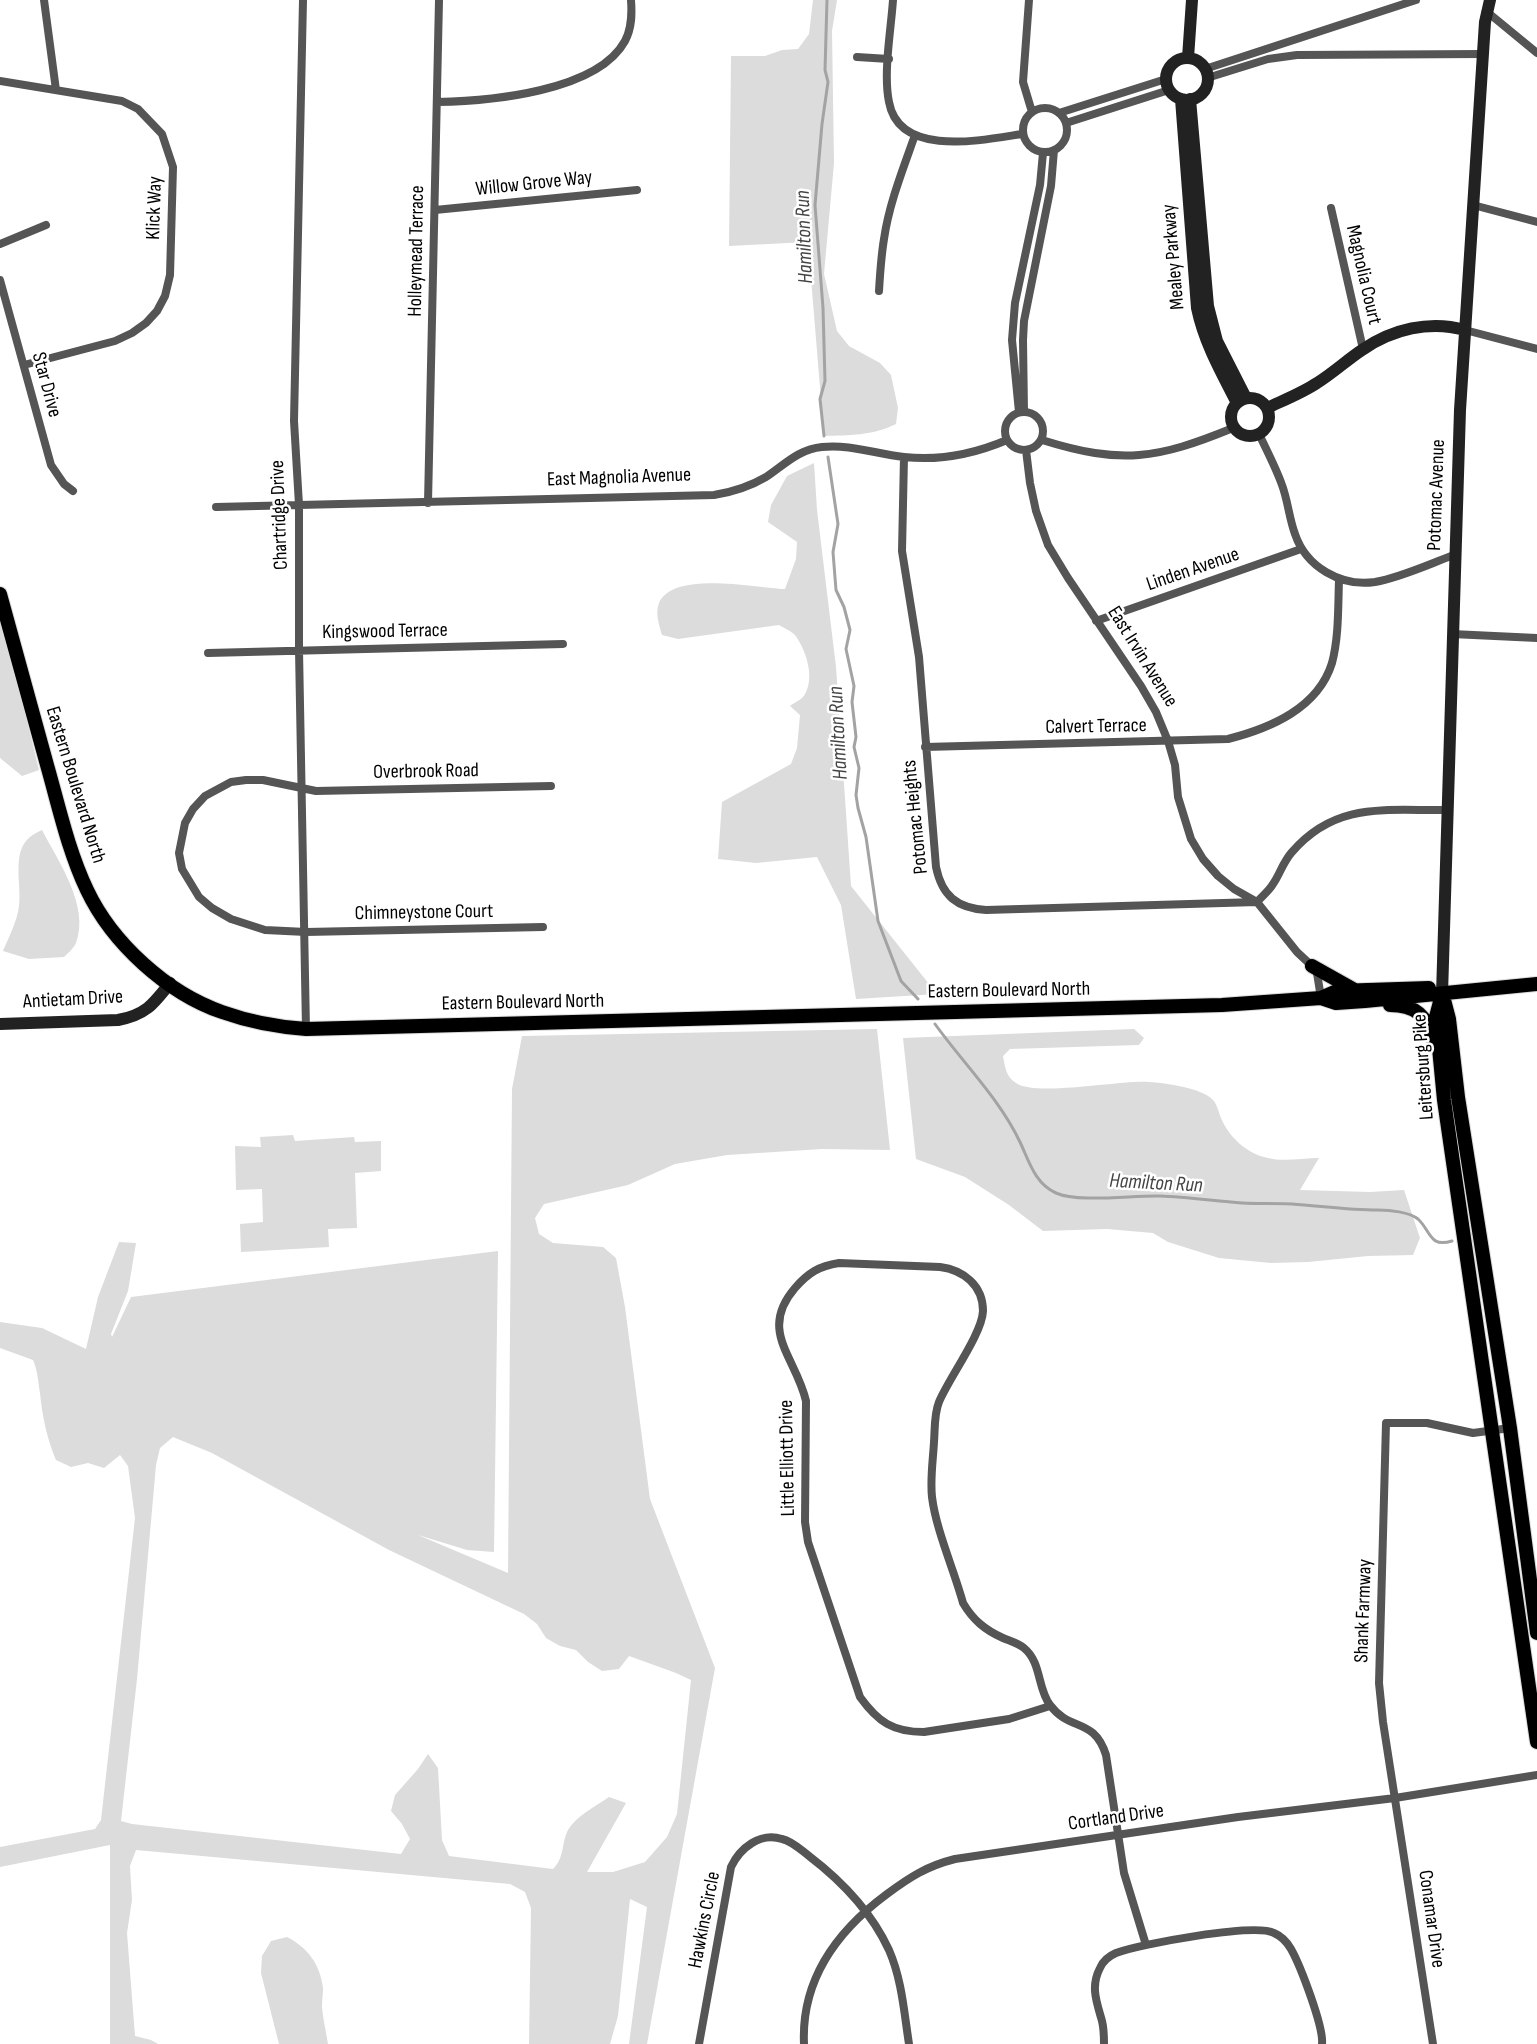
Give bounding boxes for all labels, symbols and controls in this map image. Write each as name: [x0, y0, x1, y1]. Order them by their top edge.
street label: Willow Grove Way: [475, 166, 593, 202]
street label: Klick Way: [142, 176, 168, 240]
street label: Holleymead Terrace: [404, 185, 430, 317]
water label: Hamilton Run: [791, 190, 819, 284]
street label: Mealey Parkway: [1157, 203, 1191, 311]
street label: Magnolia Court: [1340, 223, 1386, 327]
street label: Star Drive: [26, 350, 66, 420]
street label: Potomac Avenue: [1423, 439, 1451, 551]
street label: Chartridge Drive: [266, 460, 294, 570]
street label: East Magnolia Avenue: [547, 463, 691, 493]
street label: Linden Avenue: [1143, 543, 1243, 597]
street label: East Irvin Avenue: [1102, 602, 1182, 712]
street label: Kingswood Terrace: [322, 619, 448, 645]
water label: Hamilton Run: [824, 686, 854, 780]
street label: Eastern Boulevard North: [40, 704, 110, 866]
street label: Calvert Terrace: [1045, 714, 1147, 740]
street label: Overbrook Road: [373, 759, 479, 785]
street label: Potomac Heights: [898, 759, 934, 875]
street label: Chimneystone Court: [355, 900, 493, 926]
street label: Eastern Boulevard North: [927, 978, 1091, 1004]
street label: Antietam Drive: [22, 985, 124, 1015]
street label: Eastern Boulevard North: [441, 990, 605, 1016]
street label: Leitersburg Pike: [1408, 1013, 1440, 1121]
water label: Hamilton Run: [1109, 1169, 1203, 1199]
street label: Little Elliott Drive: [775, 1399, 801, 1517]
street label: Shank Farmway: [1350, 1559, 1378, 1663]
street label: Cortland Drive: [1067, 1799, 1165, 1837]
street label: Conamar Drive: [1412, 1869, 1450, 1969]
street label: Hawkins Circle: [684, 1870, 726, 1970]

